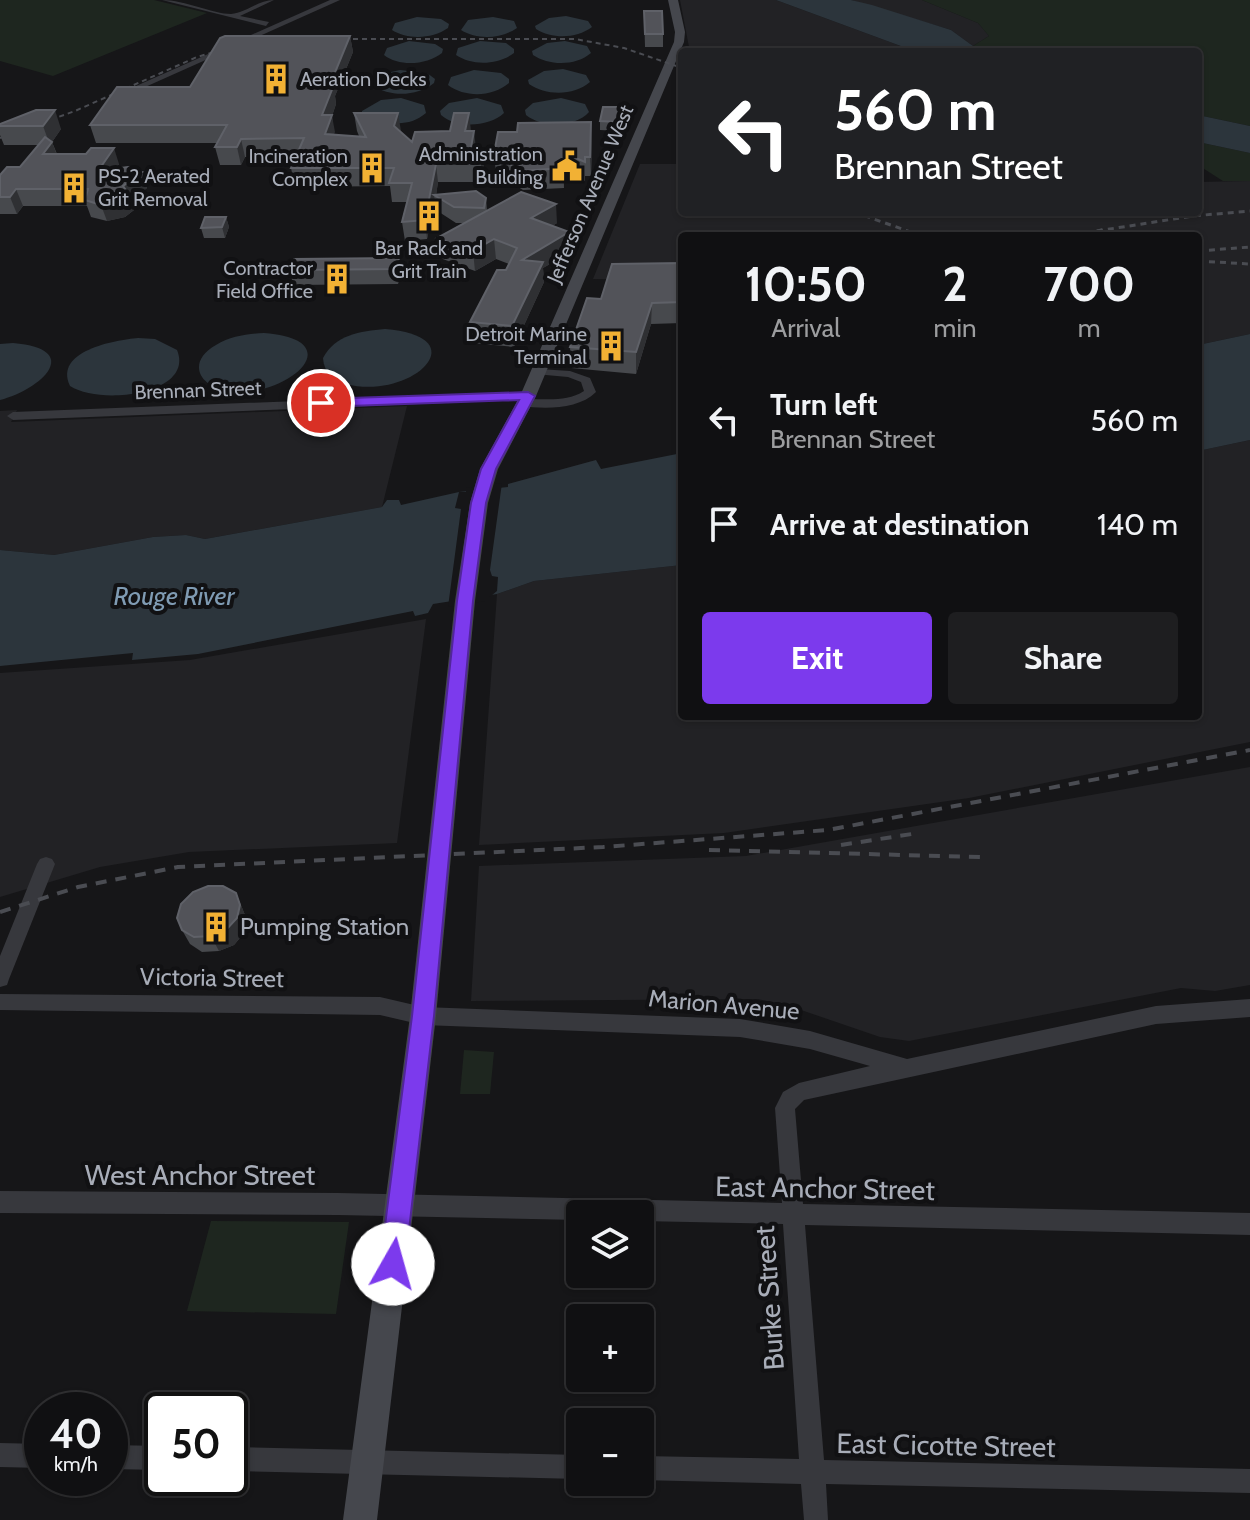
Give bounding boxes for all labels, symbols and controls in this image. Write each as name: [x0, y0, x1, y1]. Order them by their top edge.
building icon: Aeration Decks: [259, 62, 293, 96]
place label: Aeration Decks: [300, 67, 427, 91]
text: 560 m: [834, 76, 996, 144]
icon: left: [702, 80, 806, 184]
street label: Jefferson Avenue West: [541, 101, 638, 287]
place label: Administration Building: [419, 142, 544, 189]
place label: Incineration Complex: [248, 144, 349, 191]
text: Brennan Street: [834, 144, 1063, 188]
public building icon: Administration Building: [550, 149, 584, 183]
building icon: Incineration Complex: [355, 151, 389, 185]
place label: PS-2 Aerated Grit Removal: [98, 164, 210, 211]
building icon: PS-2 Aerated Grit Removal: [57, 171, 91, 205]
building icon: Bar Rack and Grit Train: [412, 199, 446, 233]
place label: Bar Rack and Grit Train: [375, 236, 483, 283]
text: 10:50: [745, 255, 867, 313]
text: 2: [942, 255, 968, 313]
text: 700: [1043, 255, 1135, 313]
place label: Contractor Field Office: [216, 256, 314, 303]
building icon: Contractor Field Office: [320, 262, 354, 296]
text: Arrival: [771, 312, 840, 344]
text: min: [934, 312, 976, 344]
text: m: [1078, 312, 1101, 344]
place label: Detroit Marine Terminal: [465, 322, 587, 369]
building icon: Detroit Marine Terminal: [594, 329, 628, 363]
pin: [287, 369, 355, 437]
street label: Brennan Street: [134, 376, 262, 404]
icon: arrive: [299, 381, 343, 425]
text: Turn left: [770, 386, 878, 423]
icon: left: [702, 398, 746, 442]
text: 560 m: [1091, 402, 1178, 439]
text: Brennan Street: [770, 423, 935, 455]
icon: arrive: [702, 502, 746, 546]
text: Arrive at destination: [770, 506, 1030, 543]
text: 140 m: [1097, 506, 1178, 543]
water label: Rouge River: [114, 580, 235, 612]
button: Exit: [702, 612, 932, 704]
button: Share: [948, 612, 1178, 704]
building icon: Pumping Station: [199, 910, 233, 944]
place label: Pumping Station: [240, 912, 409, 941]
street label: Victoria Street: [140, 962, 284, 993]
street label: Marion Avenue: [647, 983, 801, 1026]
street label: West Anchor Street: [85, 1158, 315, 1192]
street label: East Anchor Street: [715, 1169, 935, 1207]
map controls: [566, 1200, 654, 1496]
button: layers: [566, 1200, 654, 1288]
position arrow: [351, 1222, 435, 1306]
street label: Burke Street: [747, 1225, 791, 1371]
button: +: [566, 1304, 654, 1392]
speed limit sign: 50: [144, 1392, 248, 1496]
button: −: [566, 1408, 654, 1496]
text: 40: [49, 1409, 103, 1458]
street label: East Cicotte Street: [836, 1426, 1056, 1464]
text: km/h: [54, 1452, 98, 1476]

